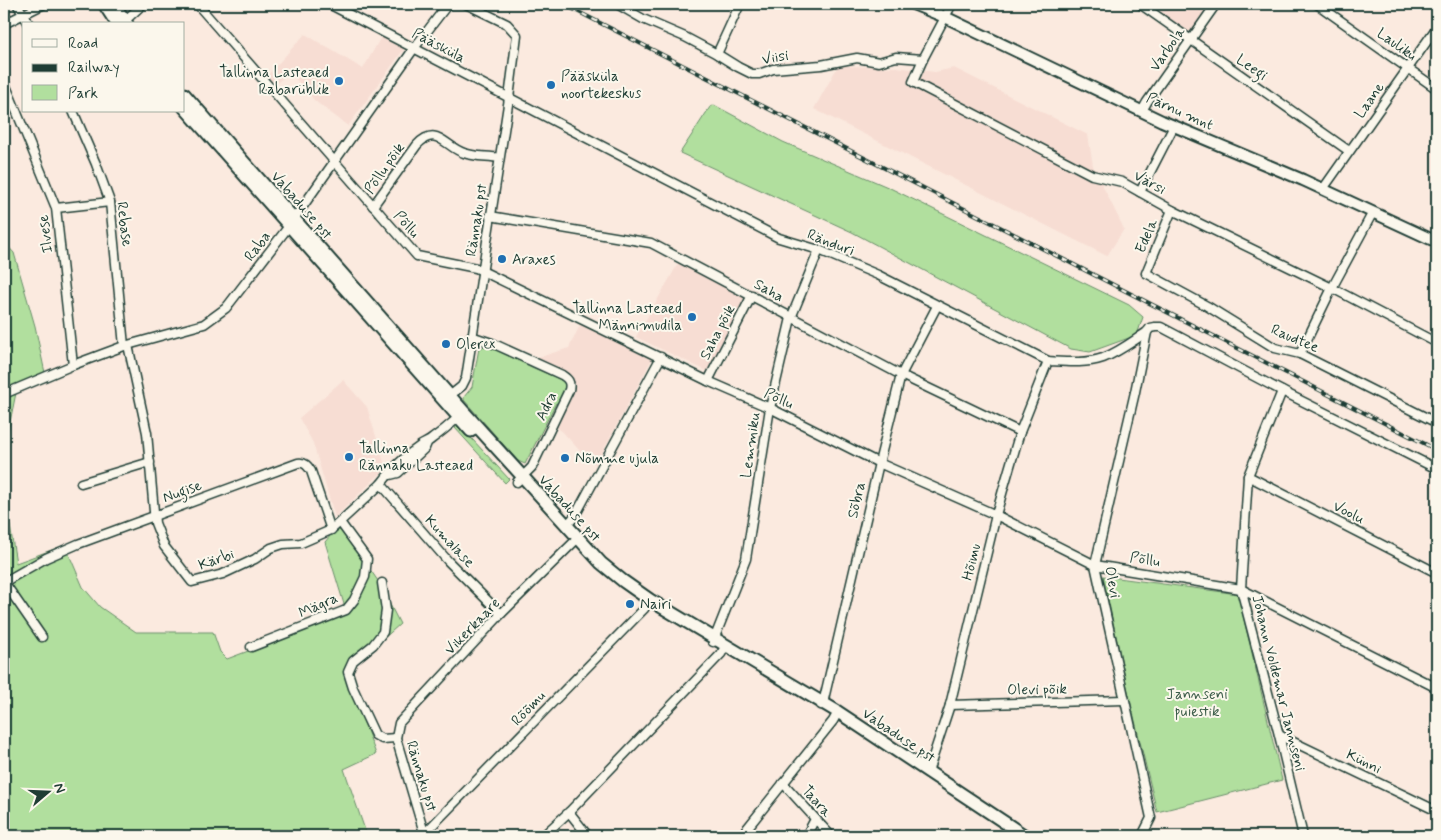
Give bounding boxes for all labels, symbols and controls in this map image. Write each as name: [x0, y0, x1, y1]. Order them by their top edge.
legend: [22, 22, 185, 112]
street label: Varbola: [1145, 23, 1191, 76]
street label: Pääsküla: [408, 24, 469, 68]
street label: Lauliku: [1372, 24, 1421, 66]
text: Road: [68, 34, 98, 54]
street label: Viisi: [760, 46, 790, 70]
street label: Leegi: [1231, 50, 1271, 87]
text: Railway: [68, 58, 120, 78]
place label: Tallinna Lasteaed Rabarüblik: [219, 63, 329, 100]
place label: Pääsküla noortekeskus: [561, 67, 642, 104]
marker: Tallinna Lasteaed Rabarüblik: [333, 75, 345, 87]
marker: Pääsküla noortekeskus: [545, 79, 557, 91]
street label: Laane: [1350, 79, 1389, 123]
text: Park: [68, 84, 98, 104]
street label: Pärnu mnt: [1143, 88, 1217, 136]
street label: Põllu põik: [360, 139, 410, 198]
street label: Värsi: [1130, 166, 1169, 200]
street label: Vabaduse pst: [266, 167, 337, 244]
street label: Rännaku pst: [461, 182, 493, 258]
street label: Rebase: [111, 200, 137, 248]
street label: Põllu: [389, 207, 424, 243]
street label: Ilvese: [34, 213, 58, 254]
street label: Edela: [1131, 215, 1163, 256]
street label: Ränduri: [804, 225, 857, 261]
street label: Raba: [240, 228, 276, 266]
place label: Araxes: [512, 250, 556, 270]
marker: Araxes: [496, 253, 508, 265]
street label: Saha: [750, 275, 787, 307]
place label: Tallinna Lasteaed Männimudila: [572, 299, 682, 336]
street label: Saha põik: [696, 301, 740, 363]
marker: Tallinna Lasteaed Männimudila: [686, 311, 698, 323]
street label: Raudtee: [1268, 320, 1322, 358]
place label: Olerex: [456, 335, 495, 355]
marker: Olerex: [440, 338, 452, 350]
street label: Põllu: [761, 383, 797, 414]
street label: Adra: [531, 389, 562, 424]
street label: Lemmiku: [736, 411, 766, 479]
place label: Tallinna Rännaku Lasteaed: [359, 439, 473, 476]
place label: Nõmme ujula: [575, 449, 659, 469]
marker: Tallinna Rännaku Lasteaed: [343, 451, 355, 463]
marker: Nõmme ujula: [559, 452, 571, 464]
street label: Vabaduse pst: [534, 471, 605, 547]
street label: Nugise: [160, 476, 205, 509]
street label: Sõbra: [843, 480, 871, 520]
street label: Voolu: [1329, 496, 1368, 529]
street label: Kumalase: [420, 511, 479, 572]
street label: Hõimu: [958, 542, 986, 583]
street label: Kärbi: [196, 544, 237, 576]
street label: Põllu: [1128, 548, 1162, 572]
street label: Olevi: [1099, 565, 1125, 600]
street label: Mägra: [295, 588, 342, 623]
street label: Vikerkaare: [440, 593, 505, 660]
street label: Johann Voldemar Jannseni: [1246, 593, 1310, 773]
place label: Nairi: [640, 595, 671, 615]
marker: Nairi: [624, 598, 636, 610]
street label: Olevi põik: [1007, 679, 1068, 701]
park label: Jannseni puiestik: [1166, 685, 1228, 722]
street label: Rõõmu: [507, 687, 551, 731]
street label: Vabaduse pst: [858, 704, 939, 768]
street label: Rännaku pst: [401, 738, 442, 815]
street label: Künni: [1343, 745, 1385, 779]
north arrow: [22, 768, 72, 818]
text: N: [49, 781, 69, 795]
street label: Taara: [797, 781, 836, 823]

